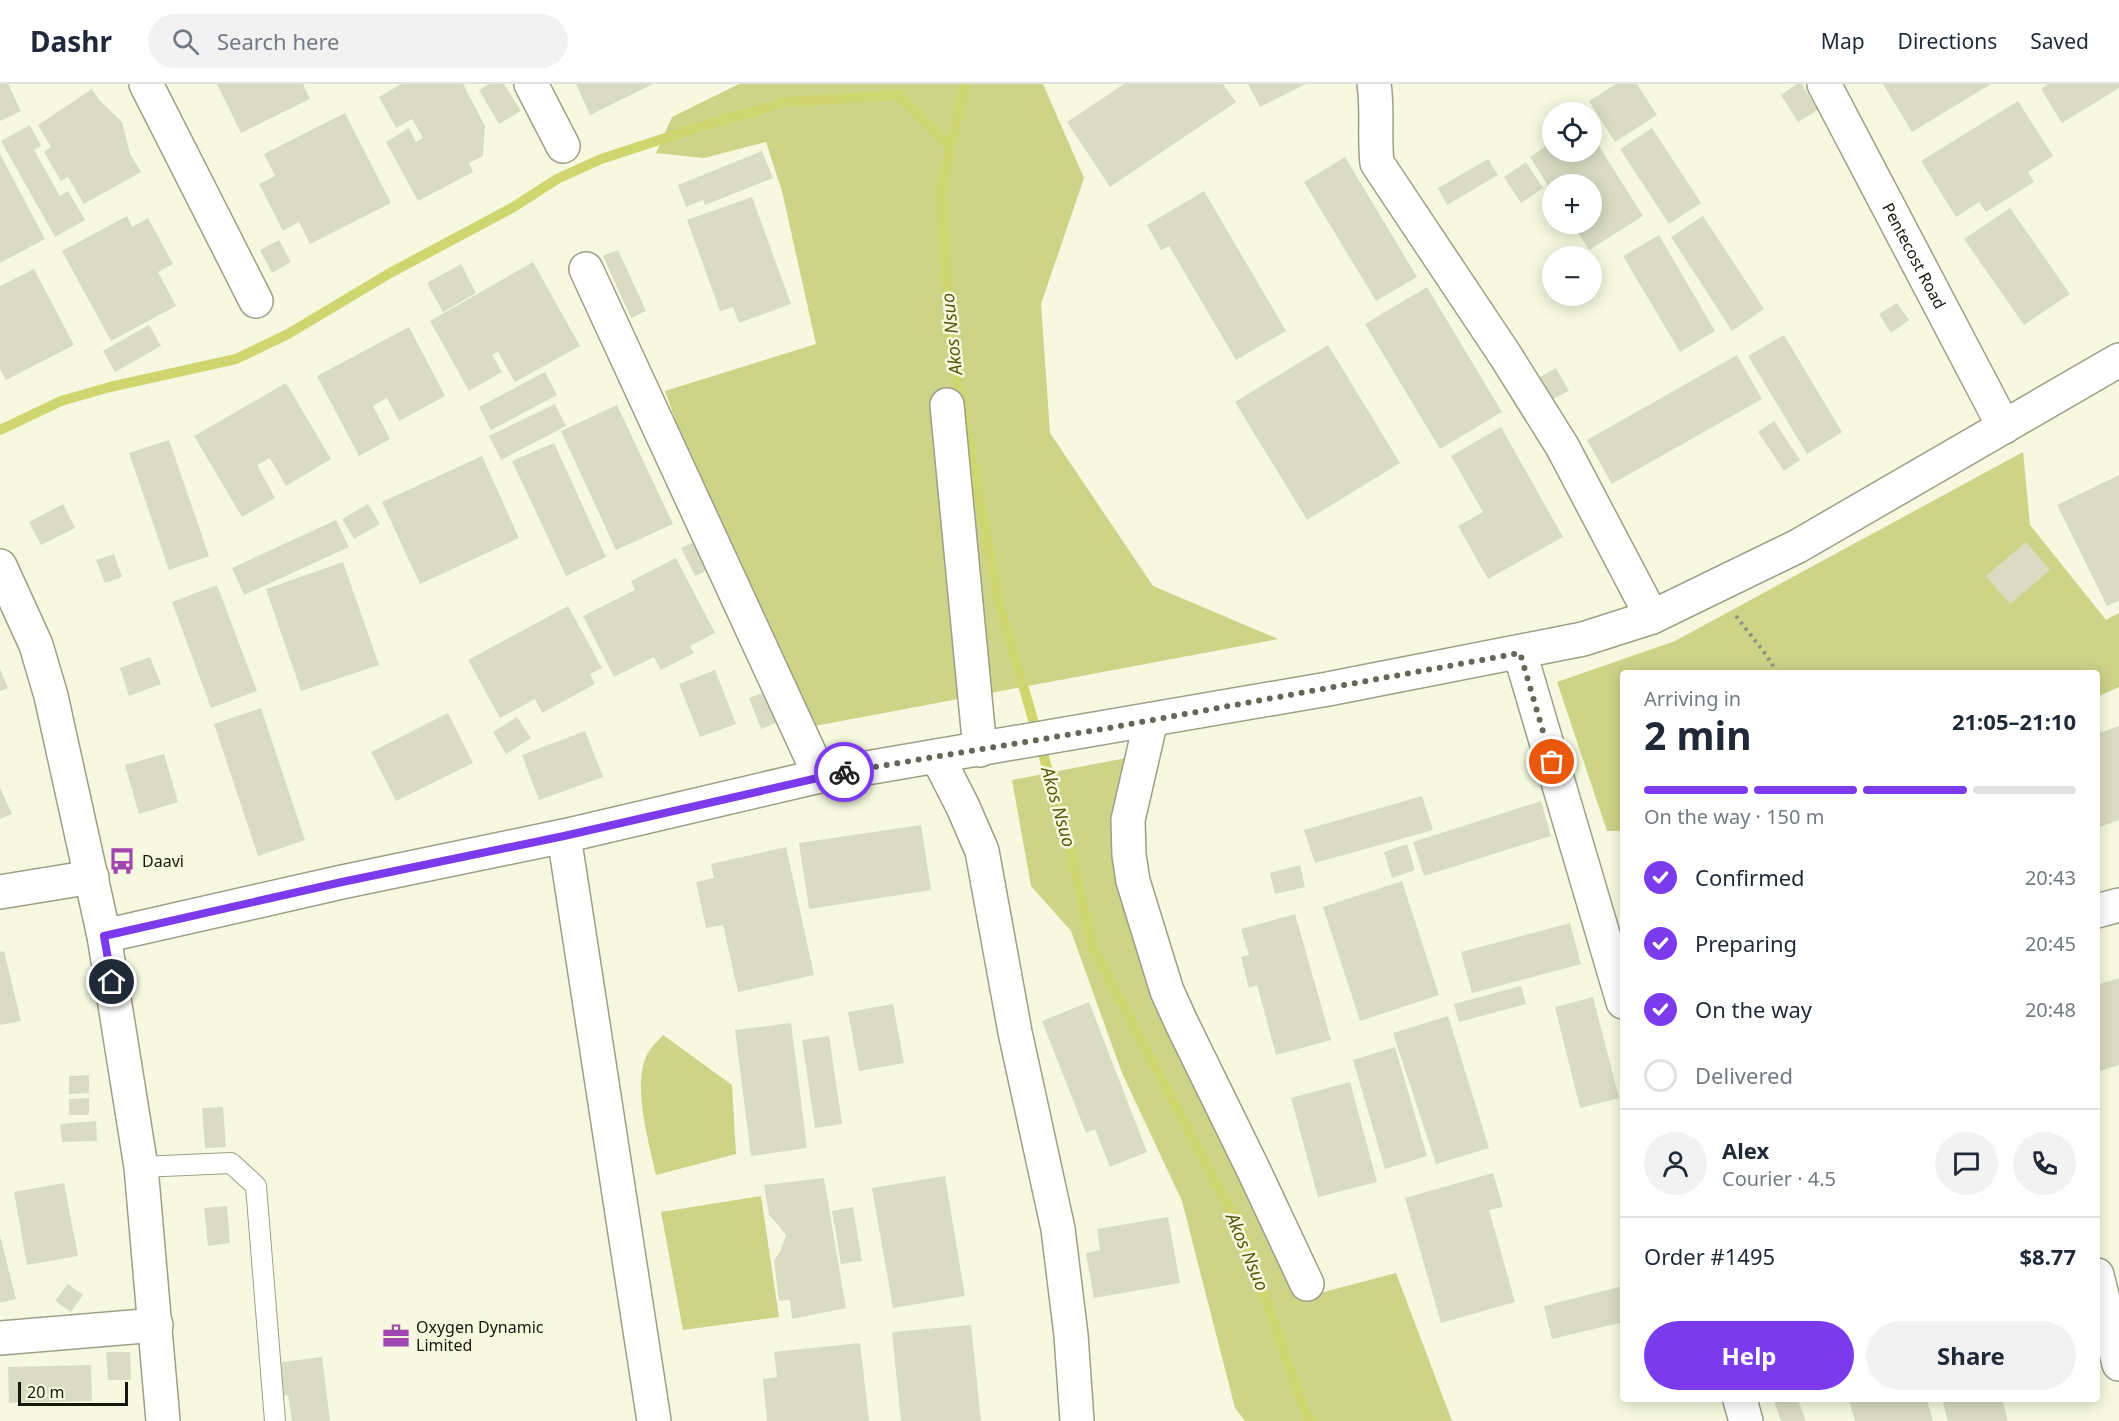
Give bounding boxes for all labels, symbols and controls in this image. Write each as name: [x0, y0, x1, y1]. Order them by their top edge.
search box: [148, 14, 568, 68]
text: Dashr: [30, 22, 112, 60]
icon: search: [169, 25, 202, 58]
text: Search here: [217, 26, 339, 56]
text: Map: [1821, 27, 1865, 55]
text: Directions: [1898, 27, 1997, 55]
text: Saved: [2030, 27, 2089, 55]
map controls: [1542, 102, 1602, 306]
button: locate: [1542, 102, 1602, 162]
button: +: [1542, 174, 1602, 234]
street label: Pentecost Road: [1877, 199, 1951, 313]
button: −: [1542, 246, 1602, 306]
water label: Akos Nsuo: [935, 292, 967, 378]
text: Arriving in: [1644, 685, 1741, 712]
text: 21:05–21:10: [1952, 706, 2076, 736]
text: 2 min: [1644, 708, 1751, 761]
pin: [1526, 736, 1577, 787]
courier: [814, 742, 874, 802]
icon: bag: [1535, 745, 1568, 778]
icon: bike: [828, 756, 861, 789]
water label: Akos Nsuo: [1036, 762, 1082, 850]
text: On the way · 150 m: [1644, 803, 1824, 830]
bus stop icon: Daavi: [107, 846, 137, 876]
place label: Daavi: [142, 850, 184, 872]
icon: check: [1644, 861, 1677, 894]
text: Confirmed: [1695, 862, 1805, 892]
text: 20:43: [2025, 864, 2076, 891]
icon: check: [1644, 927, 1677, 960]
text: Preparing: [1695, 928, 1797, 958]
text: 20:45: [2025, 930, 2076, 957]
pin: [86, 956, 137, 1007]
icon: home: [95, 965, 128, 998]
icon: check: [1644, 993, 1677, 1026]
text: On the way: [1695, 994, 1812, 1024]
text: 20:48: [2025, 996, 2076, 1023]
text: Delivered: [1695, 1060, 1793, 1090]
button: person: [1644, 1132, 1707, 1195]
button: chat: [1935, 1132, 1998, 1195]
button: phone: [2013, 1132, 2076, 1195]
text: Alex: [1722, 1135, 1769, 1165]
text: Courier · 4.5: [1722, 1165, 1836, 1192]
water label: Akos Nsuo: [1220, 1207, 1275, 1294]
text: Order #1495: [1644, 1241, 1775, 1271]
text: $8.77: [2019, 1241, 2076, 1271]
place label: Oxygen Dynamic Limited: [416, 1316, 544, 1356]
office icon: Oxygen Dynamic Limited: [381, 1321, 411, 1351]
button: Help: [1644, 1321, 1854, 1390]
button: Share: [1866, 1321, 2076, 1390]
scale bar: [18, 1379, 128, 1406]
text: 20 m: [27, 1381, 64, 1403]

